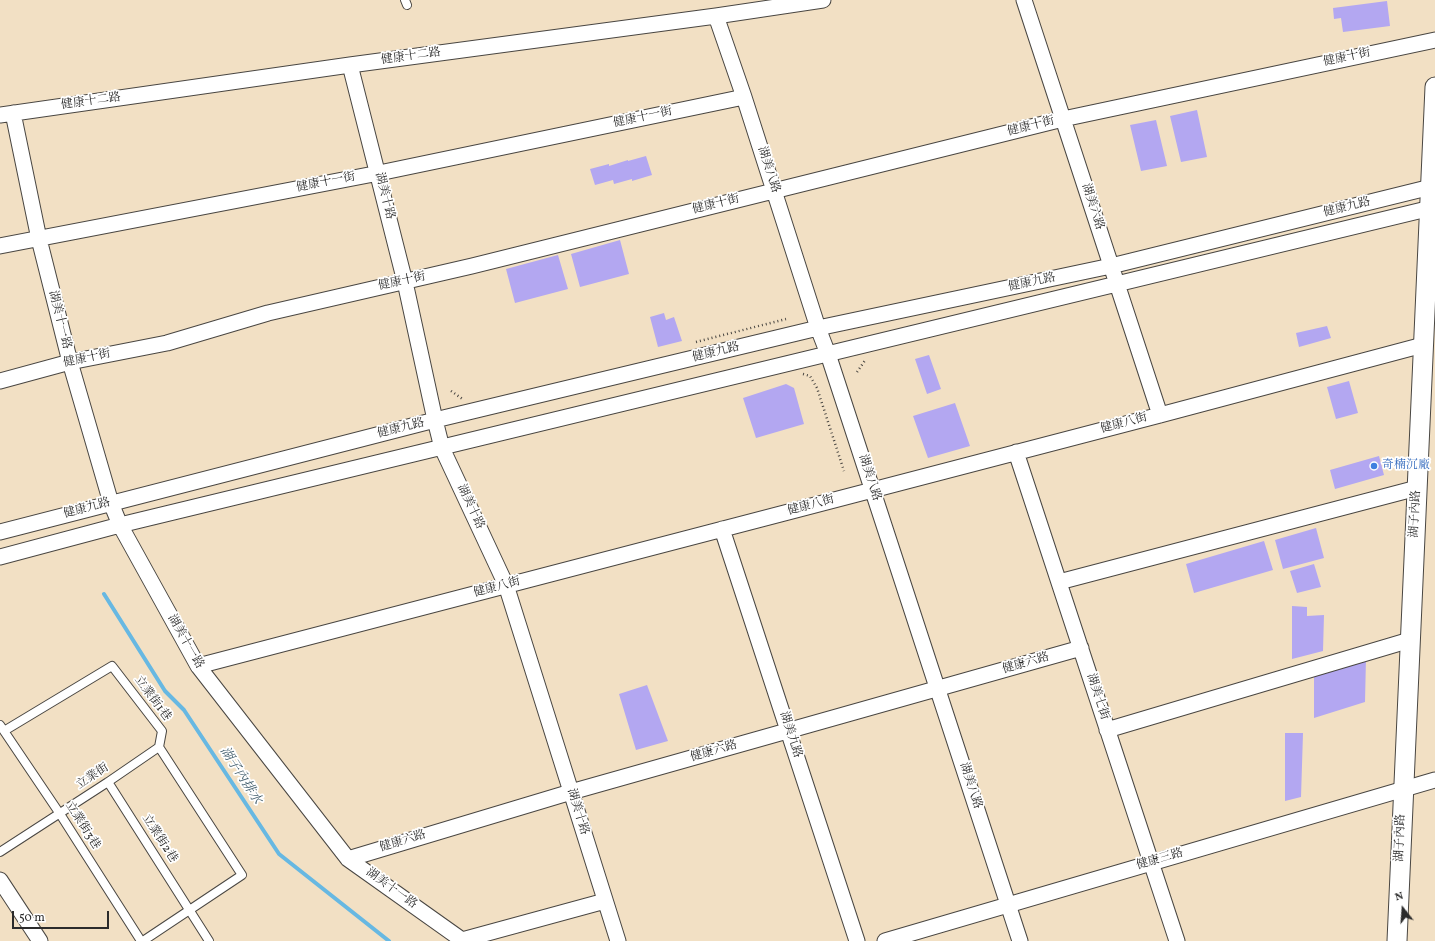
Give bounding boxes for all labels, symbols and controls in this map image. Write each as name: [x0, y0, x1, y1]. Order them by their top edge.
street label: 健康十二路: [380, 46, 442, 68]
street label: 健康十街: [1322, 46, 1372, 70]
street label: 健康十二路: [60, 91, 122, 113]
street label: 健康十一街: [612, 105, 674, 131]
street label: 健康十街: [1006, 114, 1056, 140]
street label: 湖美八路: [754, 145, 782, 195]
street label: 健康十一街: [295, 170, 357, 196]
street label: 湖美十路: [371, 171, 397, 221]
street label: 湖美六路: [1078, 182, 1106, 232]
street label: 健康十街: [691, 192, 741, 218]
street label: 健康九路: [1322, 195, 1372, 221]
street label: 健康十街: [377, 270, 427, 294]
street label: 健康九路: [1007, 271, 1057, 295]
street label: 湖美十一路: [45, 289, 73, 351]
street label: 健康九路: [691, 340, 741, 366]
street label: 健康十街: [62, 347, 112, 371]
street label: 健康八街: [1099, 411, 1149, 437]
street label: 健康九路: [376, 416, 426, 442]
street label: 湖美八路: [855, 453, 883, 503]
place label: 奇楠沉廠: [1382, 459, 1430, 473]
marker: 奇楠沉廠: [1369, 461, 1379, 471]
street label: 湖美十路: [453, 482, 487, 532]
street label: 湖子內路: [1408, 490, 1424, 538]
street label: 健康八街: [786, 493, 836, 519]
street label: 健康九路: [62, 496, 112, 522]
street label: 健康八街: [472, 575, 522, 601]
street label: 湖美十一路: [164, 612, 206, 672]
street label: 健康六路: [1001, 650, 1051, 678]
street label: 湖美七街: [1083, 672, 1111, 722]
street label: 立業街1巷: [130, 674, 174, 724]
street label: 湖美九路: [776, 710, 804, 760]
street label: 健康六路: [689, 738, 739, 766]
water label: 湖子內排水: [216, 744, 264, 808]
street label: 立業街: [74, 761, 112, 793]
street label: 湖美八路: [956, 761, 984, 811]
street label: 湖美十路: [563, 787, 591, 837]
street label: 立業街3巷: [61, 799, 103, 853]
street label: 立業街2巷: [138, 812, 180, 866]
street label: 湖子內路: [1393, 814, 1409, 862]
street label: 健康六路: [378, 828, 428, 856]
street label: 健康三路: [1135, 846, 1185, 874]
street label: 湖美十一路: [362, 866, 420, 912]
north arrow: [1383, 889, 1423, 929]
text: N: [1393, 889, 1405, 905]
scale bar: [14, 903, 111, 929]
text: 50 m: [19, 910, 45, 926]

